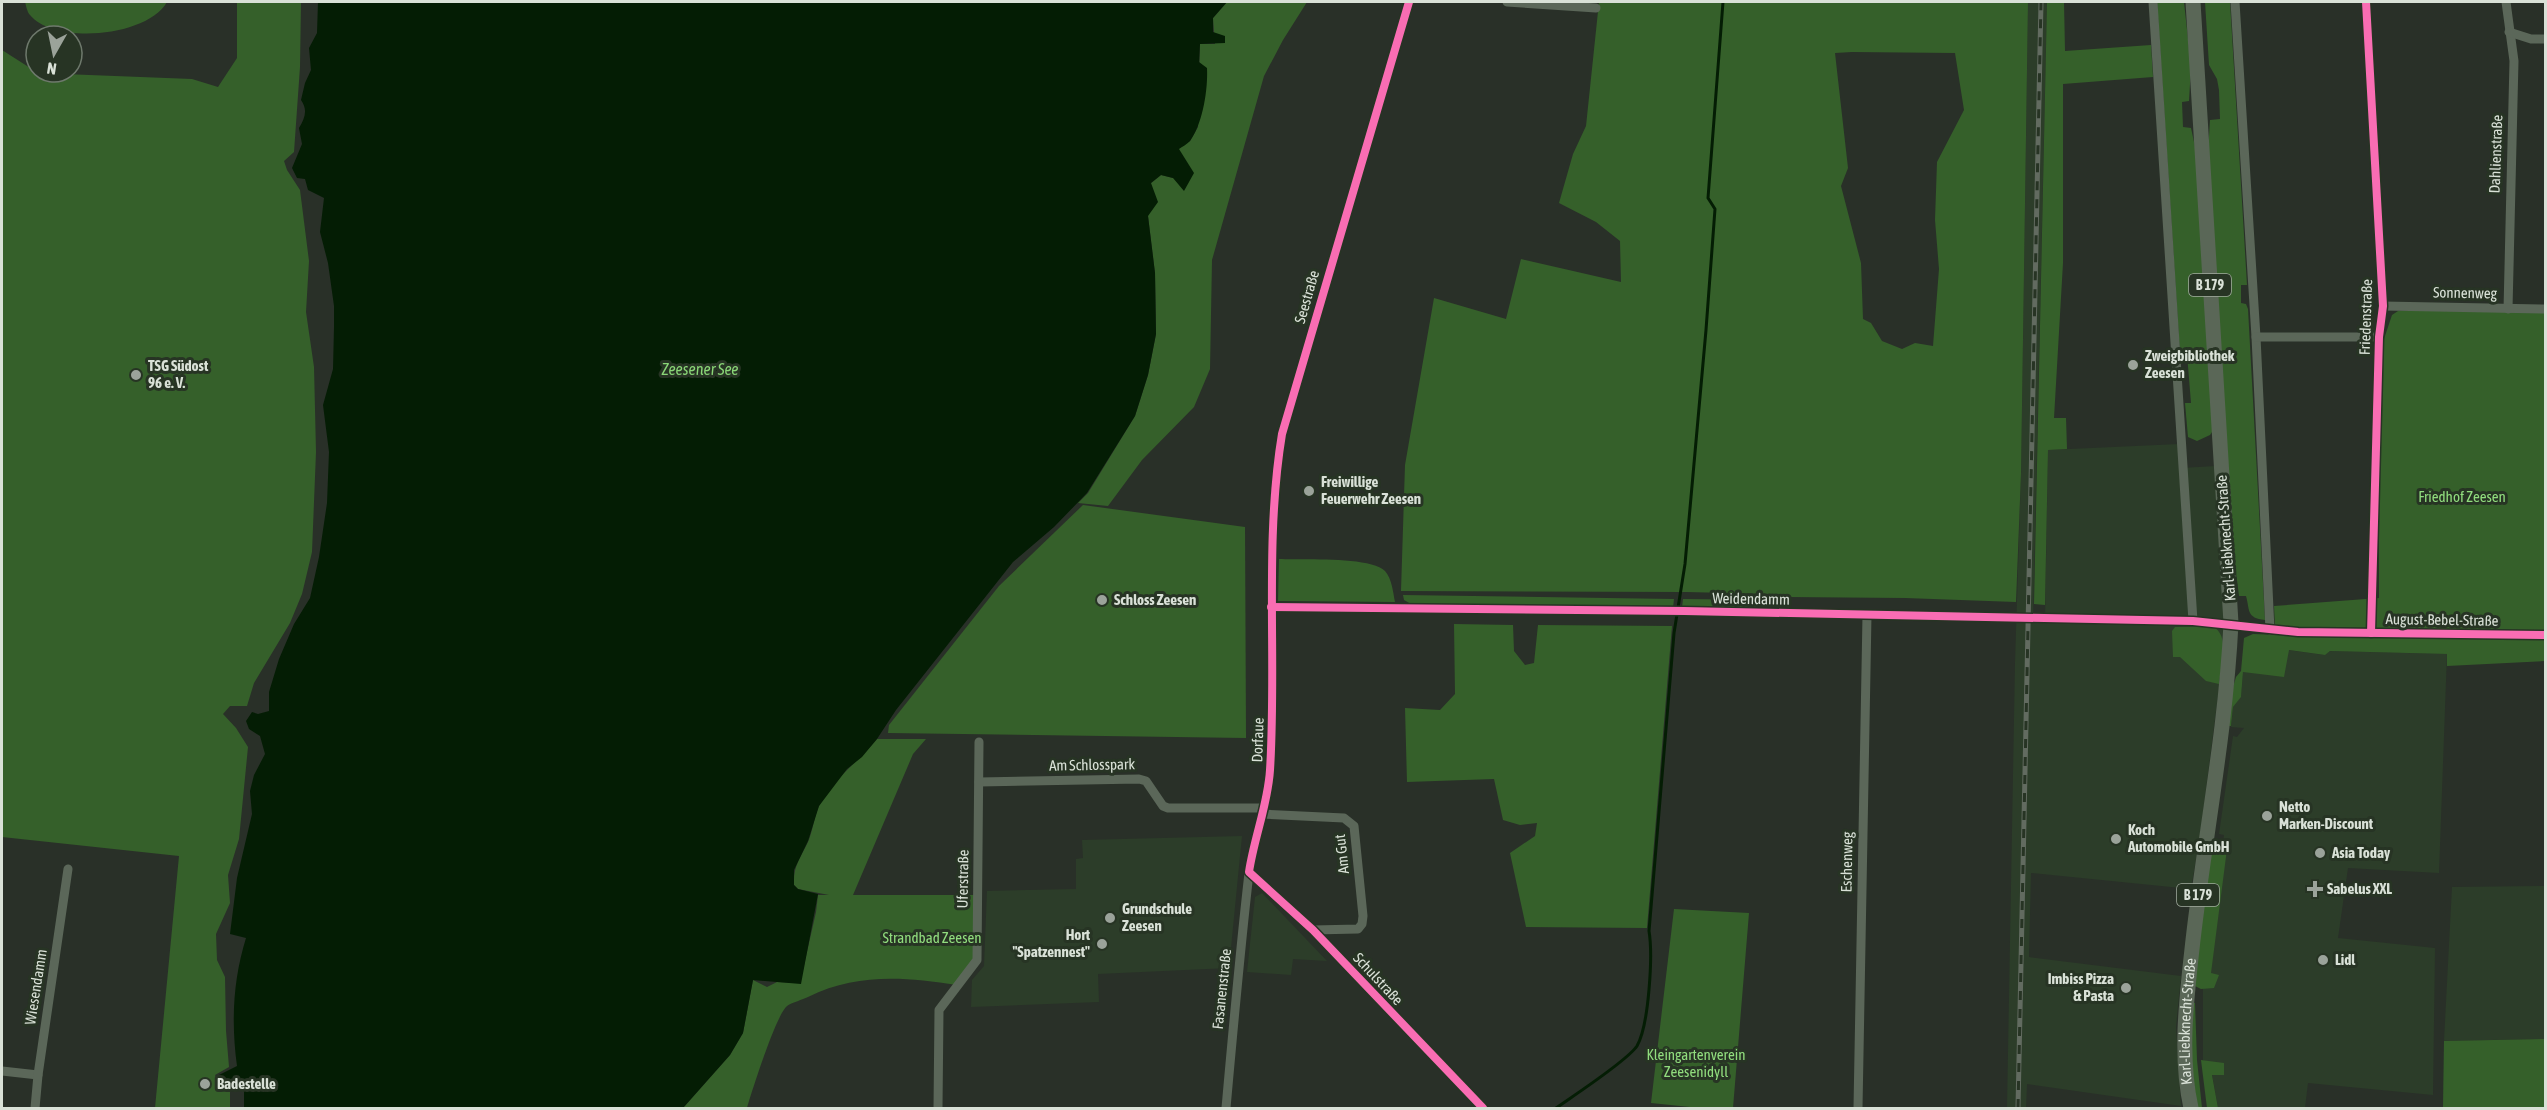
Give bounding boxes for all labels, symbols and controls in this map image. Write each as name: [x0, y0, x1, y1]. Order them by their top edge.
north arrow: [24, 24, 84, 84]
text: N: [46, 59, 58, 78]
street label: Dahlienstraße: [2486, 114, 2505, 194]
street label: Seestraße: [1291, 268, 1322, 325]
road number: B 179: [2189, 274, 2231, 296]
street label: Friedenstraße: [2356, 278, 2375, 355]
street label: Sonnenweg: [2433, 283, 2498, 302]
place label: Zweigbibliothek Zeesen: [2145, 347, 2235, 381]
place label: TSG Südost 96 e. V.: [148, 357, 209, 391]
marker: Zweigbibliothek Zeesen: [2126, 358, 2140, 372]
water label: Zeesener See: [661, 360, 739, 378]
marker: TSG Südost 96 e. V.: [129, 368, 143, 382]
place label: Freiwillige Feuerwehr Zeesen: [1321, 473, 1421, 507]
street label: Karl-Liebknecht-Straße: [2213, 474, 2238, 602]
marker: Freiwillige Feuerwehr Zeesen: [1302, 484, 1316, 498]
park label: Friedhof Zeesen: [2418, 488, 2506, 505]
street label: Weidendamm: [1712, 589, 1790, 608]
place label: Schloss Zeesen: [1114, 591, 1196, 608]
marker: Schloss Zeesen: [1095, 593, 1109, 607]
street label: August-Bebel-Straße: [2385, 610, 2499, 629]
street label: Dorfaue: [1248, 717, 1267, 763]
street label: Am Schlosspark: [1049, 755, 1135, 774]
place label: Netto Marken-Discount: [2279, 798, 2374, 832]
marker: Netto Marken-Discount: [2260, 809, 2274, 823]
place label: Koch Automobile GmbH: [2127, 821, 2230, 855]
street label: Eschenweg: [1837, 831, 1856, 892]
marker: Koch Automobile GmbH: [2109, 832, 2123, 846]
street label: Am Gut: [1331, 833, 1352, 875]
place label: Asia Today: [2331, 844, 2391, 861]
marker: Asia Today: [2313, 846, 2327, 860]
street label: Uferstraße: [953, 849, 972, 909]
place label: Sabelus XXL: [2327, 880, 2392, 897]
marker: Sabelus XXL: [2308, 882, 2322, 896]
road number: B 179: [2177, 884, 2219, 906]
place label: Grundschule Zeesen: [1122, 900, 1192, 934]
marker: Grundschule Zeesen: [1103, 911, 1117, 925]
place label: Hort "Spatzennest": [1012, 926, 1091, 960]
park label: Strandbad Zeesen: [882, 929, 982, 946]
marker: Hort "Spatzennest": [1095, 937, 1109, 951]
street label: Wiesendamm: [21, 948, 50, 1026]
street label: Fasanenstraße: [1209, 948, 1234, 1030]
street label: Schulstraße: [1350, 949, 1407, 1008]
place label: Lidl: [2335, 951, 2356, 968]
marker: Lidl: [2316, 953, 2330, 967]
street label: Karl-Liebknecht-Straße: [2176, 957, 2199, 1086]
place label: Imbiss Pizza & Pasta: [2048, 970, 2114, 1004]
marker: Imbiss Pizza & Pasta: [2119, 981, 2133, 995]
park label: Kleingartenverein Zeesenidyll: [1646, 1046, 1746, 1080]
place label: Badestelle: [217, 1075, 276, 1092]
marker: Badestelle: [198, 1077, 212, 1091]

